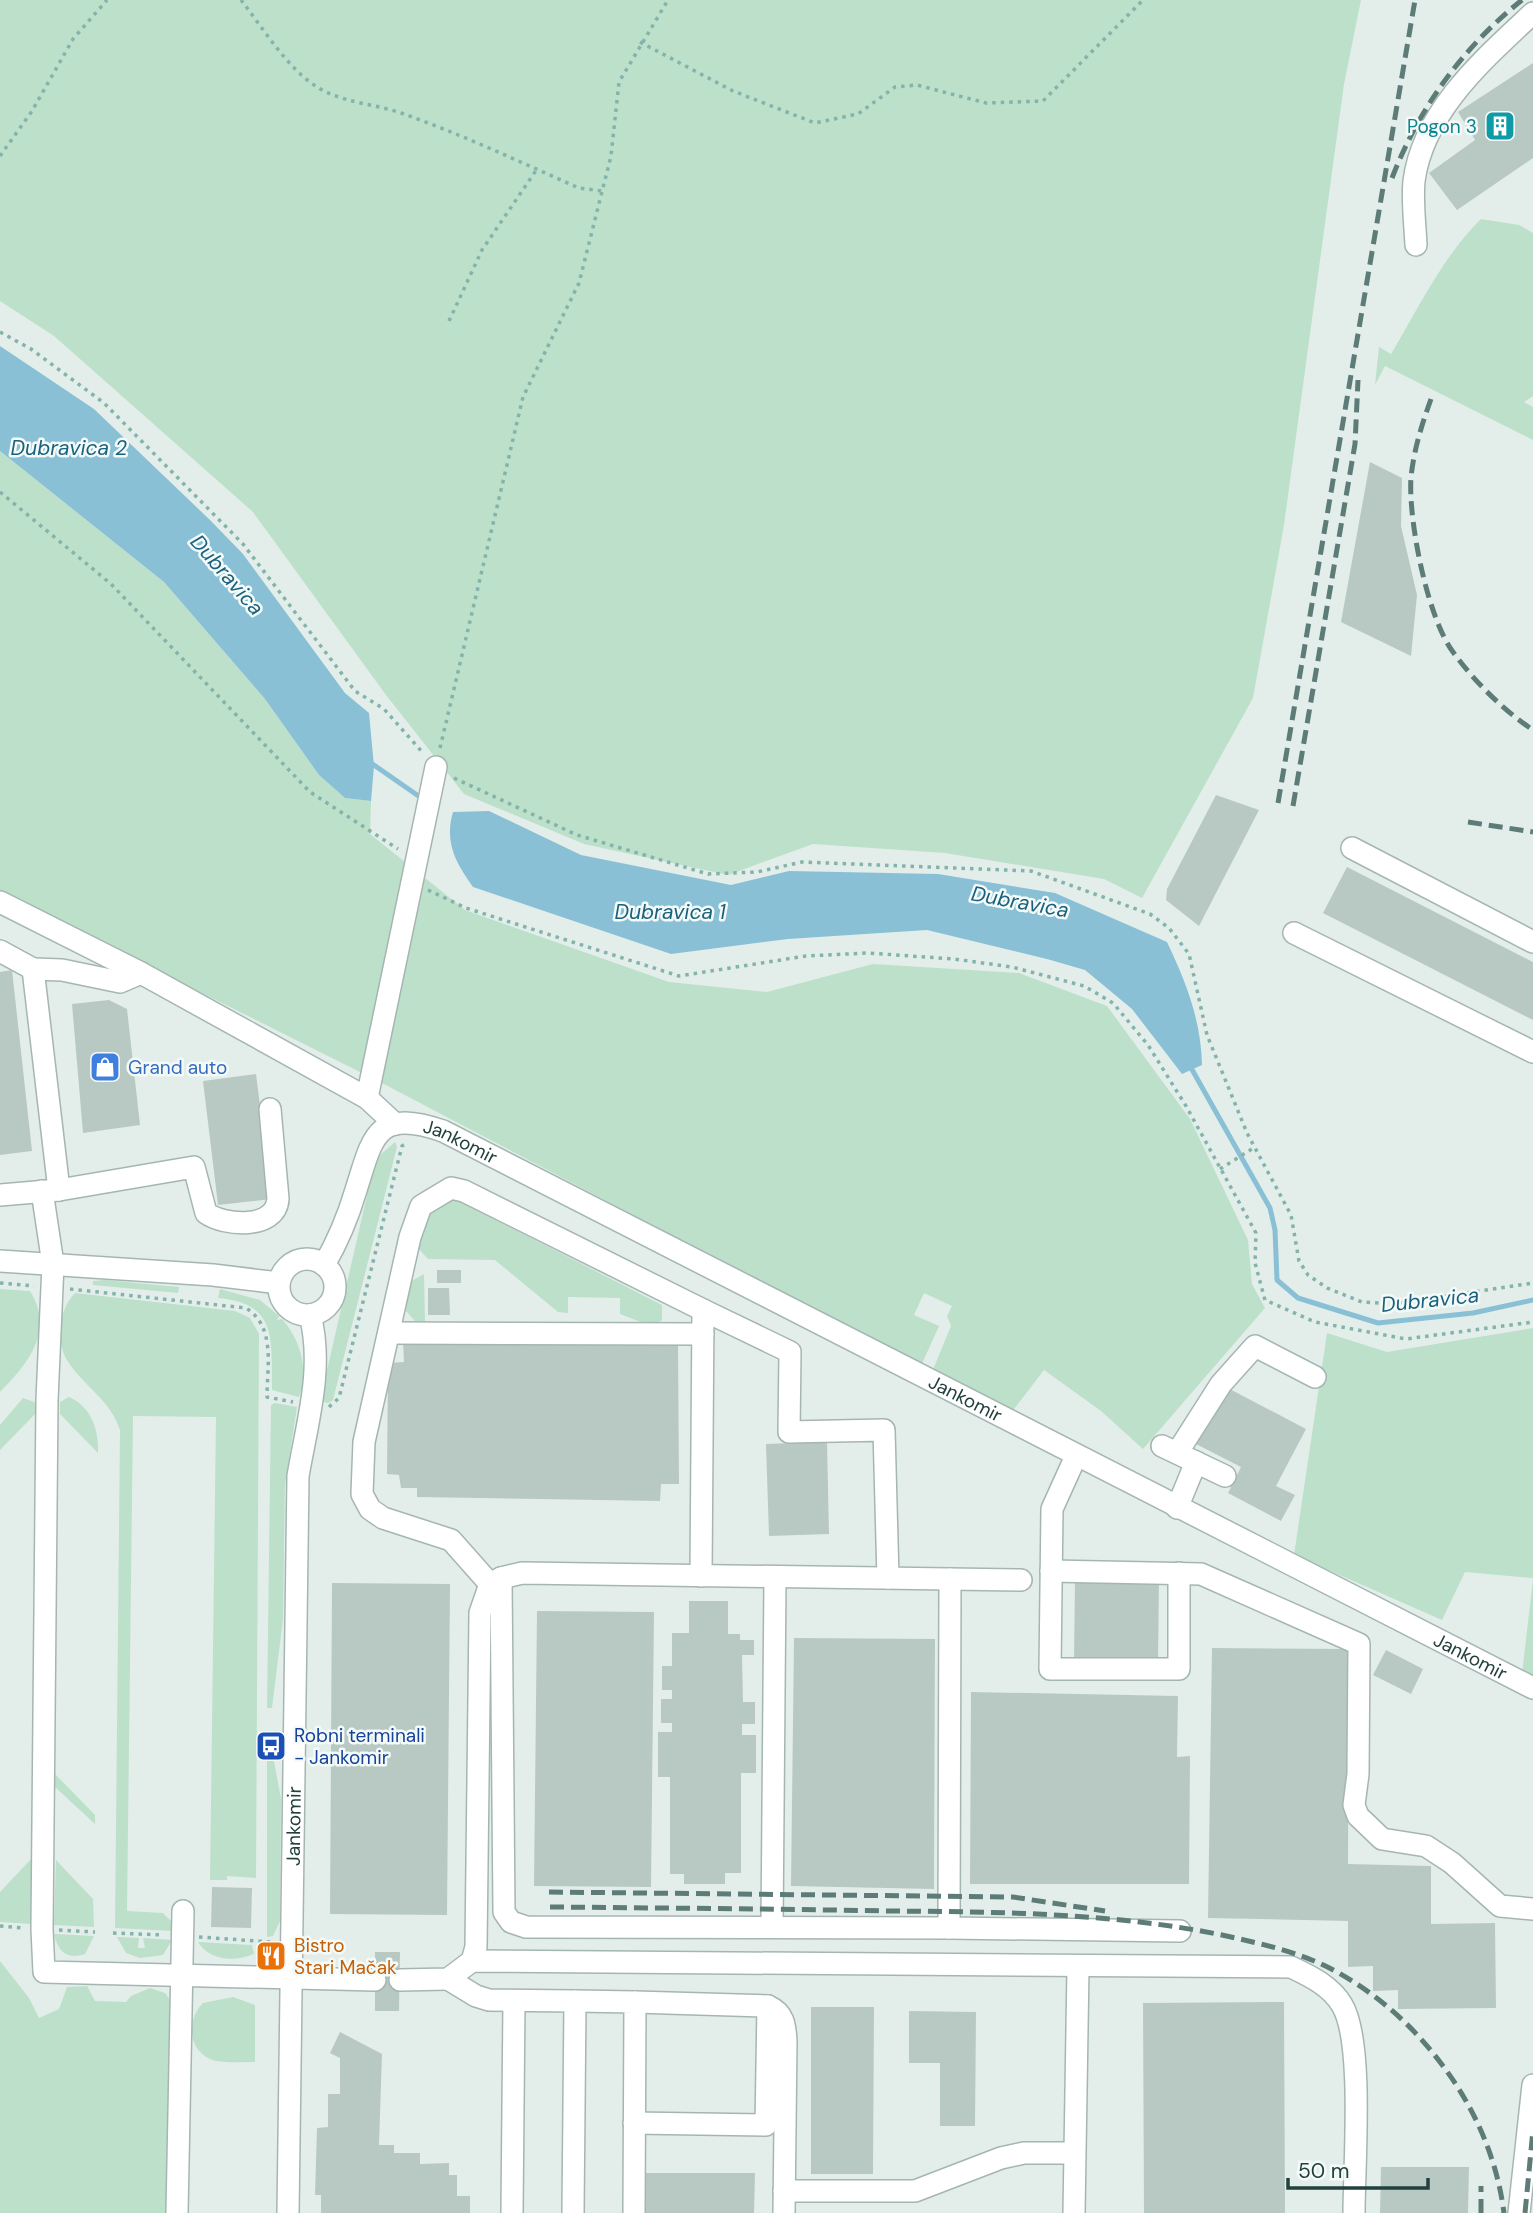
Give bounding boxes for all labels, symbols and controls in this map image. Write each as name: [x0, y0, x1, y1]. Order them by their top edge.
building icon: Pogon 3: [1483, 109, 1517, 143]
place label: Pogon 3: [1407, 114, 1477, 139]
water label: Dubravica 2: [11, 434, 127, 462]
water label: Dubravica: [184, 529, 270, 621]
water label: Dubravica: [969, 880, 1071, 924]
water label: Dubravica 1: [614, 898, 726, 926]
shop icon: Grand auto: [88, 1050, 122, 1084]
place label: Grand auto: [128, 1055, 227, 1080]
street label: Jankomir: [420, 1114, 502, 1170]
water label: Dubravica: [1379, 1281, 1481, 1319]
street label: Jankomir: [924, 1369, 1006, 1428]
street label: Jankomir: [1429, 1627, 1511, 1686]
place label: Robni terminali - Jankomir: [294, 1723, 425, 1770]
bus stop icon: Robni terminali - Jankomir: [254, 1729, 288, 1763]
street label: Jankomir: [281, 1786, 307, 1866]
place label: Bistro Stari Mačak: [294, 1933, 397, 1980]
restaurant icon: Bistro Stari Mačak: [254, 1939, 288, 1973]
scale bar: [1288, 2146, 1428, 2190]
text: 50 m: [1298, 2157, 1349, 2185]

